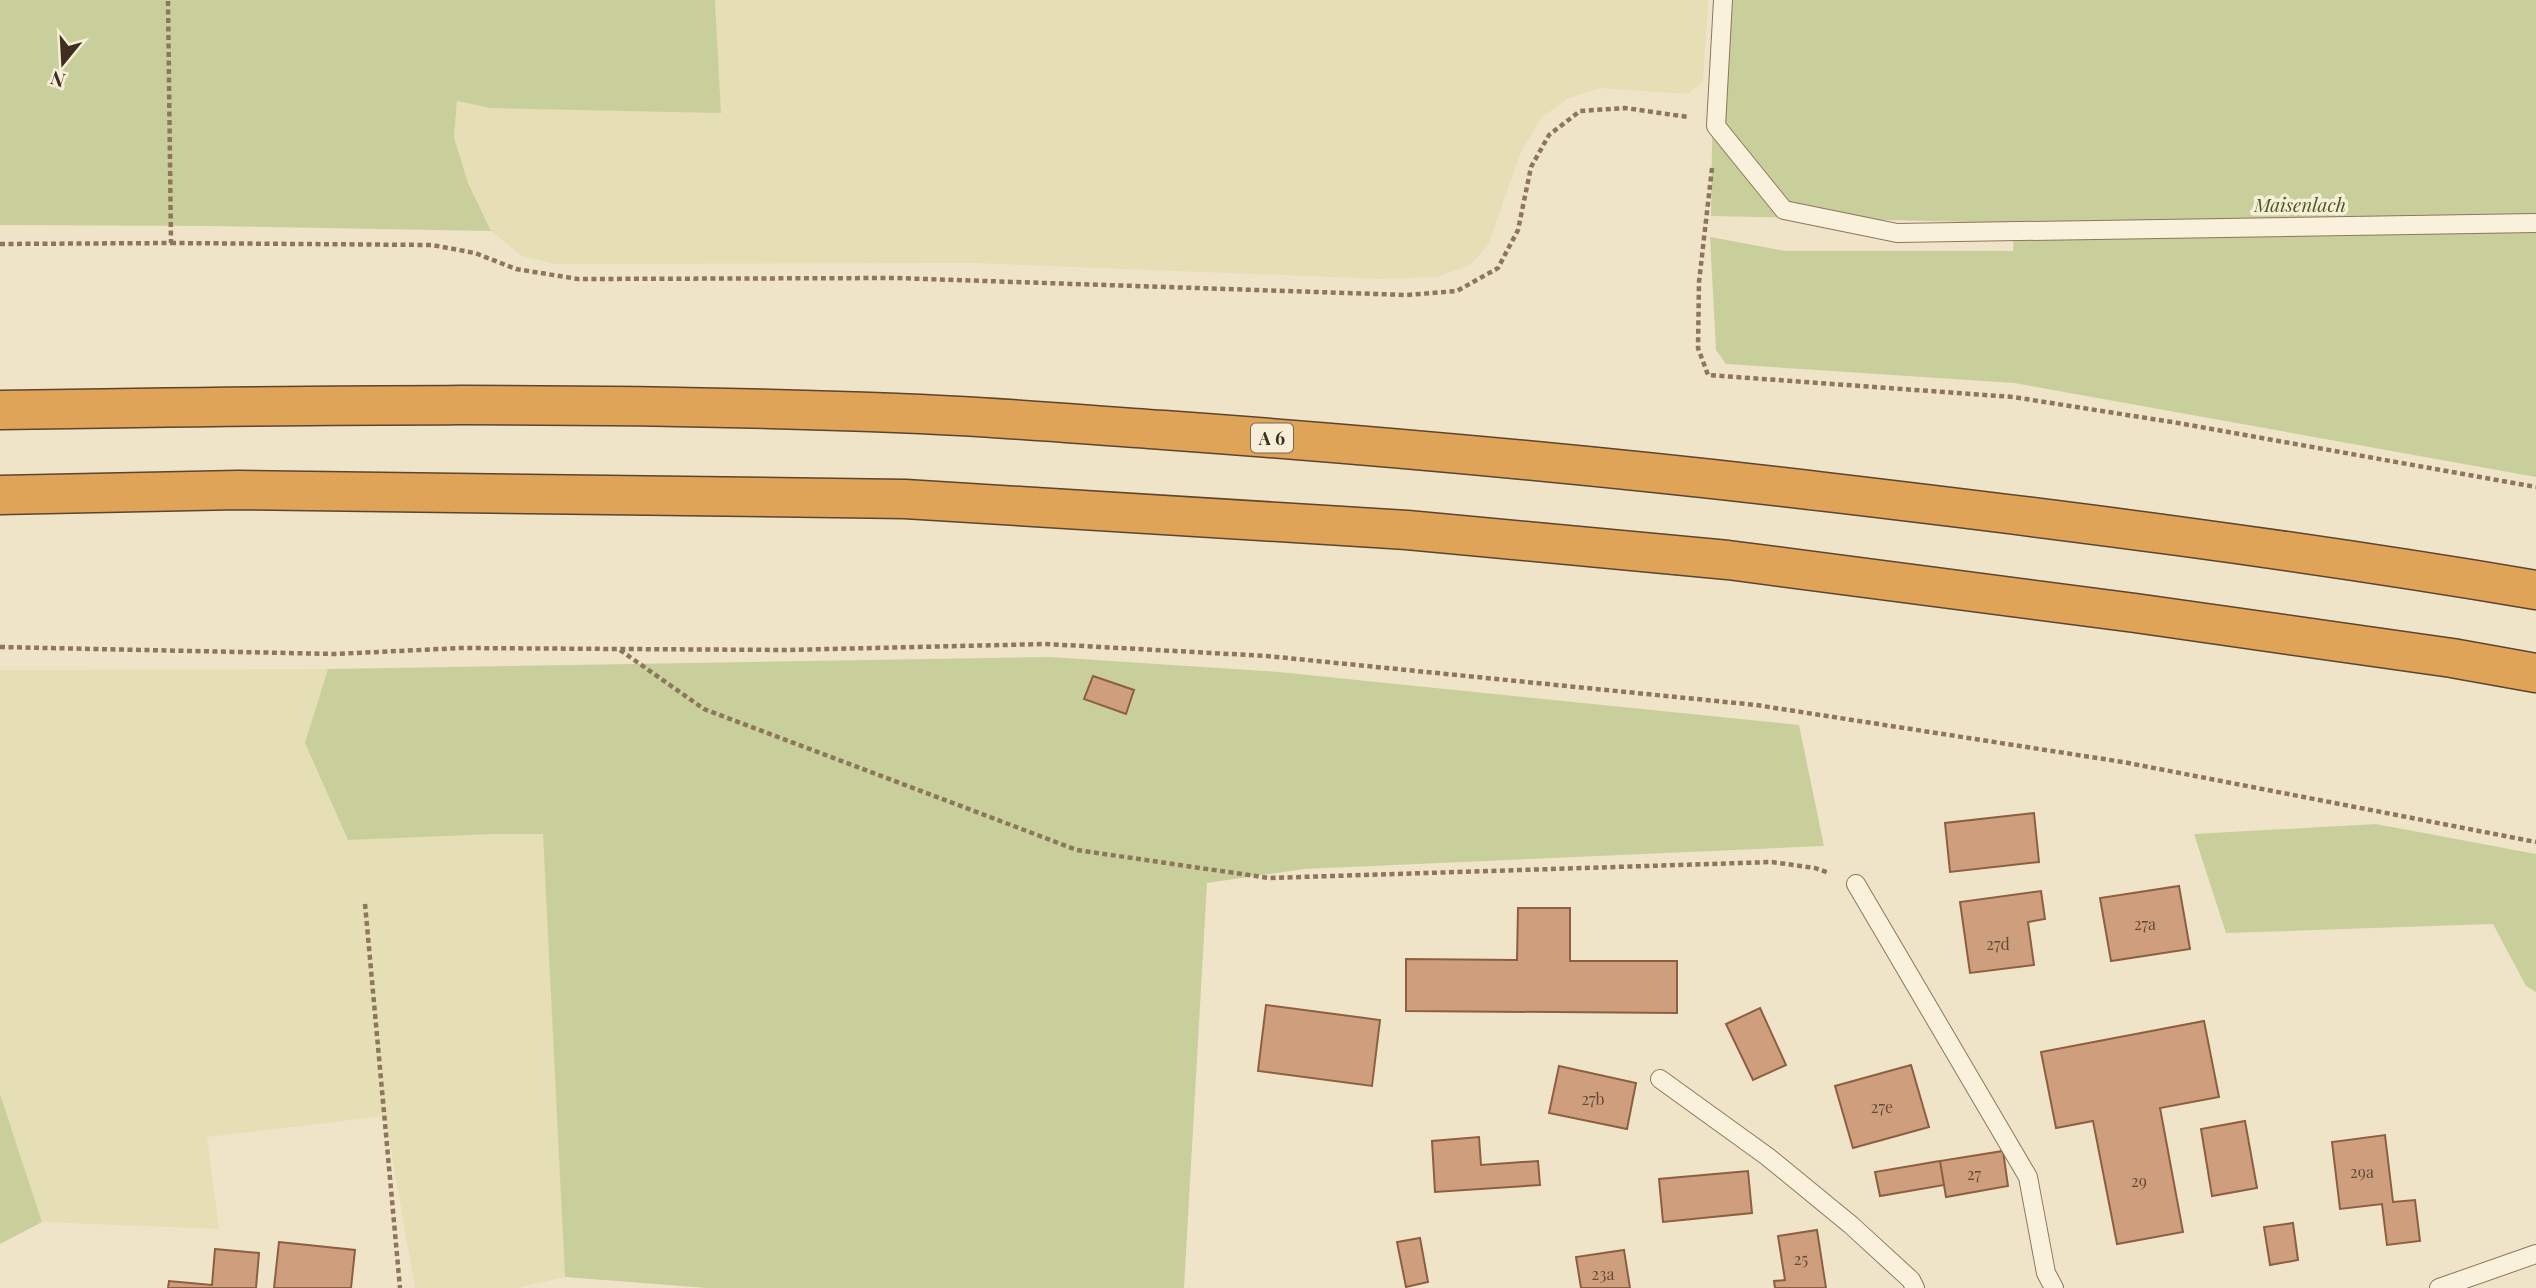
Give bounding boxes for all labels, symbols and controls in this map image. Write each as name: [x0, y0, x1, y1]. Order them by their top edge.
north arrow: [28, 28, 98, 98]
text: N: [47, 66, 68, 95]
park label: Maisenlach: [2253, 191, 2346, 217]
road number: A 6: [1251, 424, 1293, 452]
house number: 27a: [2134, 913, 2156, 934]
house number: 27d: [1986, 933, 2010, 954]
house number: 27b: [1581, 1088, 1605, 1109]
house number: 27e: [1871, 1096, 1893, 1117]
house number: 29a: [2350, 1161, 2374, 1182]
house number: 27: [1967, 1163, 1982, 1184]
house number: 29: [2131, 1170, 2147, 1191]
house number: 25: [1794, 1248, 1808, 1269]
house number: 23a: [1592, 1263, 1614, 1284]

